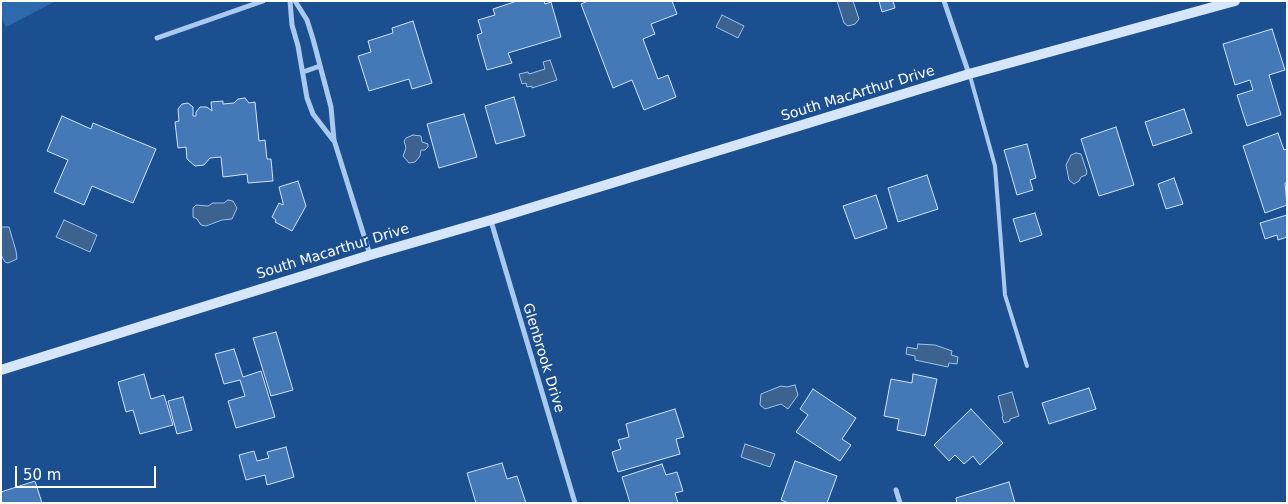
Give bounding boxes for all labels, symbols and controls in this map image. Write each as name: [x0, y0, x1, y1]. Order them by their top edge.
street label: South MacArthur Drive: [779, 63, 937, 125]
street label: South Macarthur Drive: [255, 221, 411, 283]
street label: Glenbrook Drive: [518, 301, 568, 415]
scale bar: [18, 456, 159, 488]
text: 50 m: [23, 466, 61, 484]

